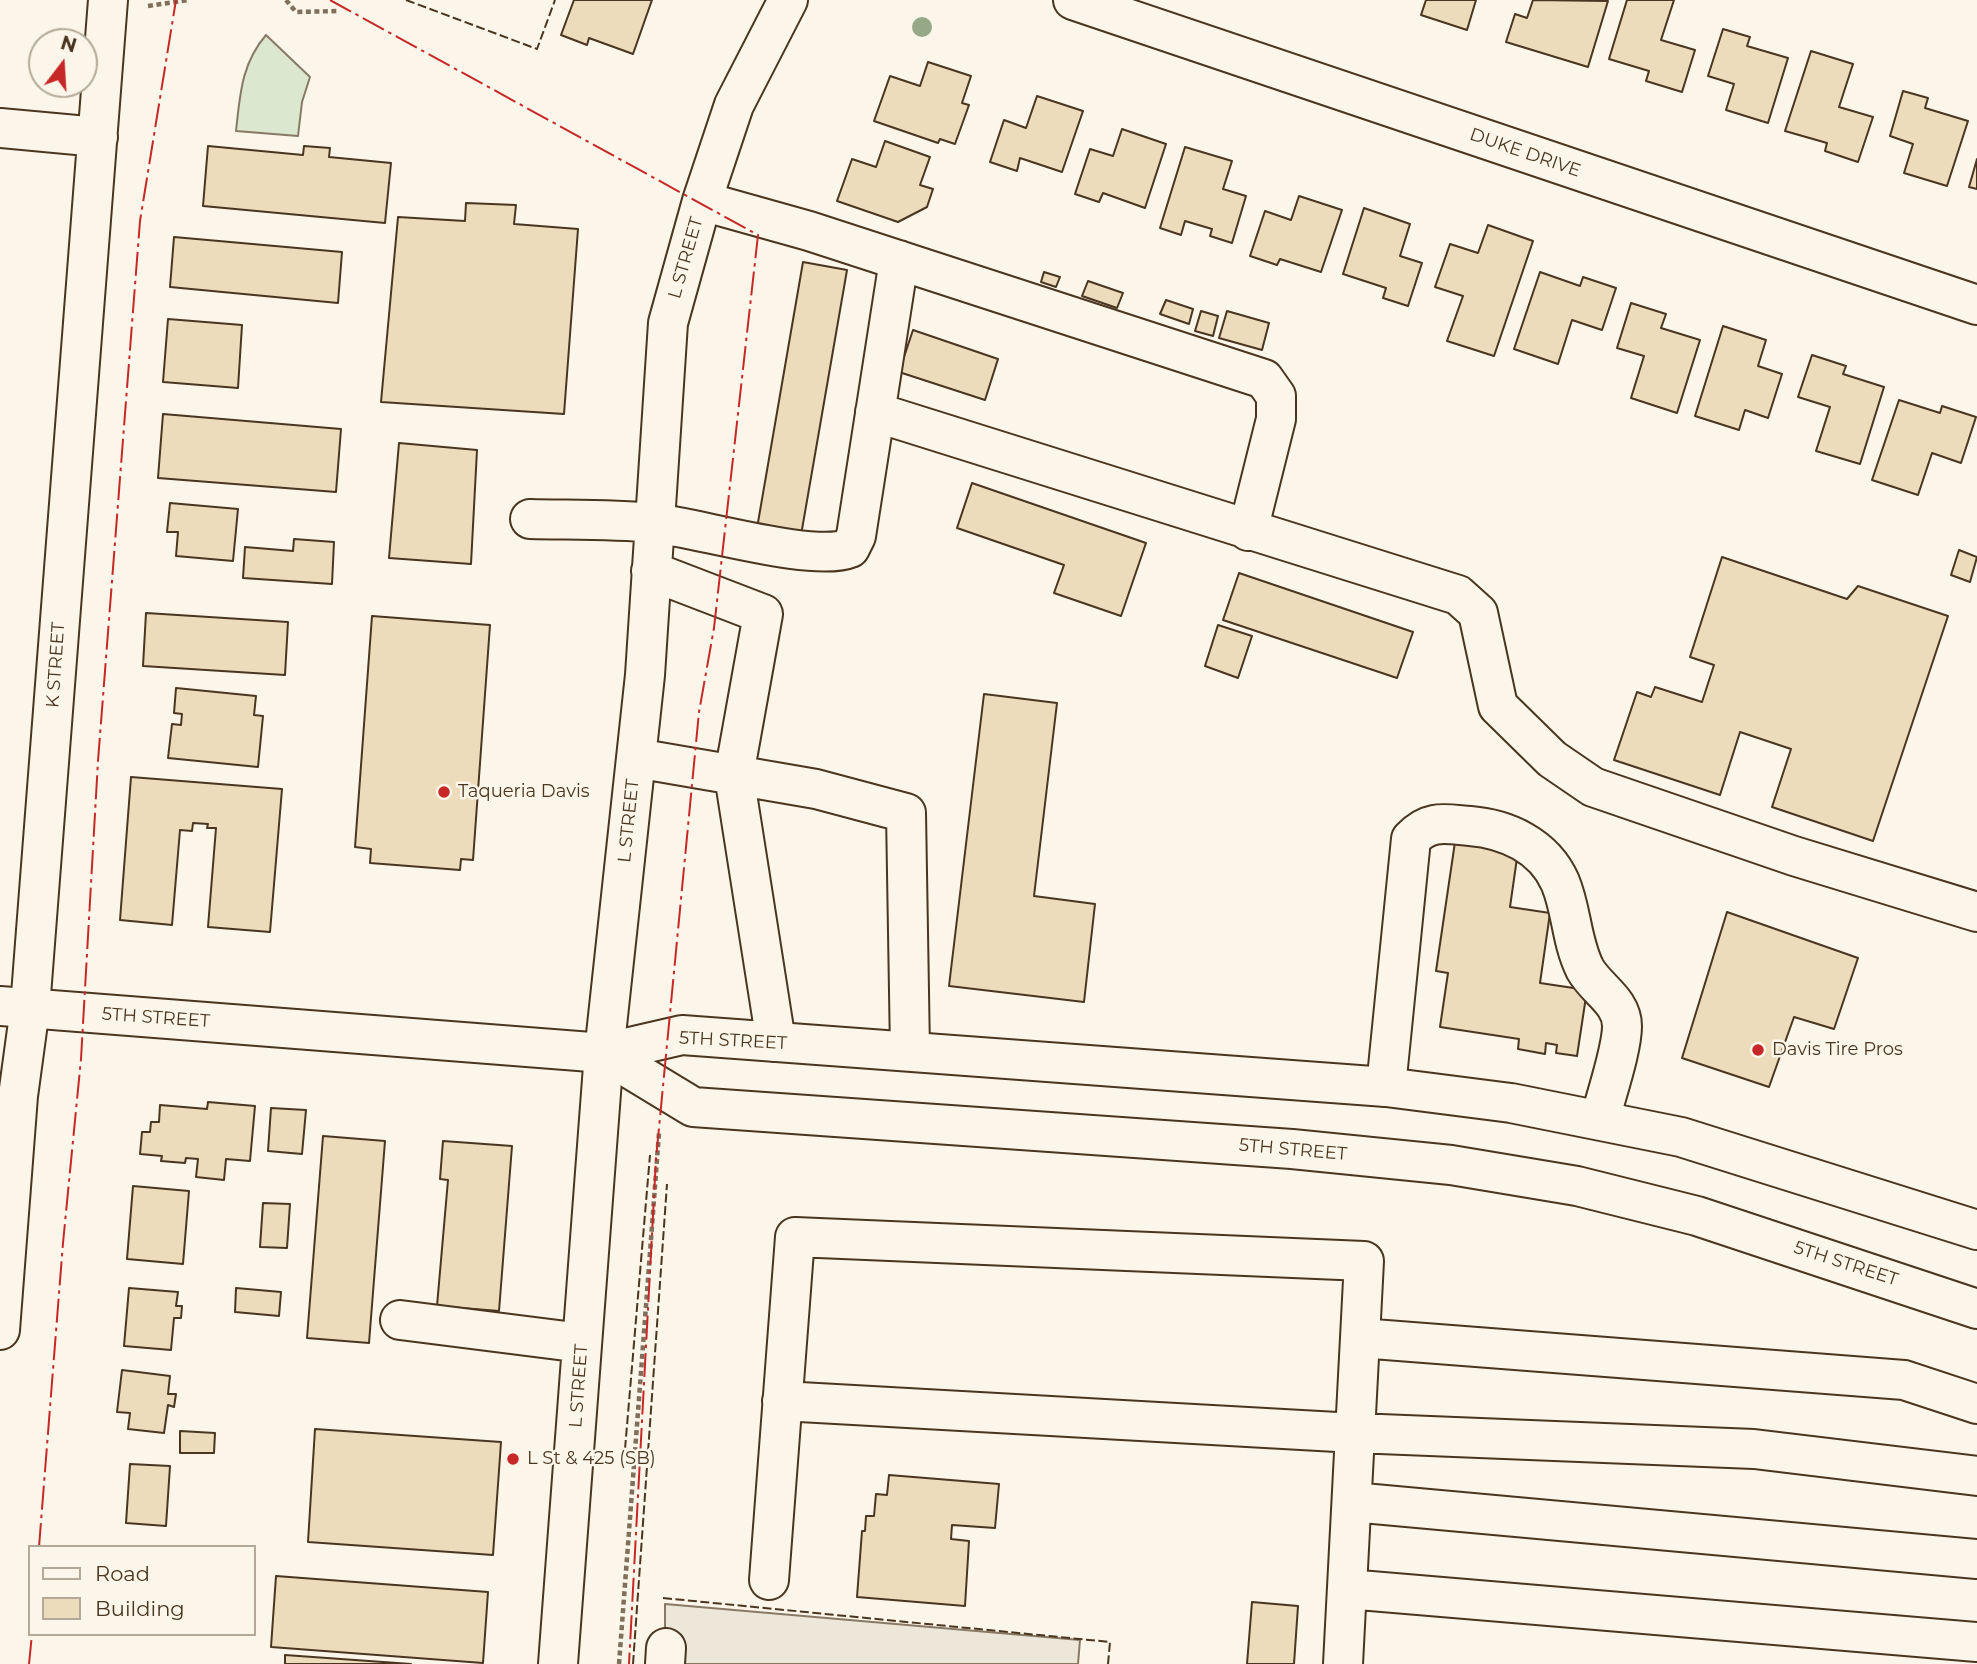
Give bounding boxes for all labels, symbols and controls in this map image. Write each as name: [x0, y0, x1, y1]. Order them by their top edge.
north arrow: [28, 28, 98, 98]
text: N: [58, 31, 79, 58]
street label: DUKE DRIVE: [1467, 124, 1583, 182]
street label: L STREET: [664, 215, 708, 301]
street label: K STREET: [42, 621, 70, 709]
street label: L STREET: [614, 778, 644, 864]
place label: Taqueria Davis: [458, 781, 590, 803]
marker: Taqueria Davis: [436, 784, 452, 800]
street label: 5TH STREET: [101, 1003, 211, 1033]
street label: 5TH STREET: [678, 1027, 788, 1055]
place label: Davis Tire Pros: [1772, 1039, 1903, 1061]
marker: Davis Tire Pros: [1750, 1042, 1766, 1058]
street label: 5TH STREET: [1238, 1135, 1348, 1165]
street label: 5TH STREET: [1791, 1237, 1901, 1291]
street label: L STREET: [565, 1343, 593, 1429]
place label: L St & 425 (SB): [527, 1448, 656, 1470]
marker: L St & 425 (SB): [505, 1451, 521, 1467]
legend: [28, 1545, 256, 1636]
text: Road: [95, 1561, 150, 1586]
text: Building: [95, 1596, 185, 1621]

